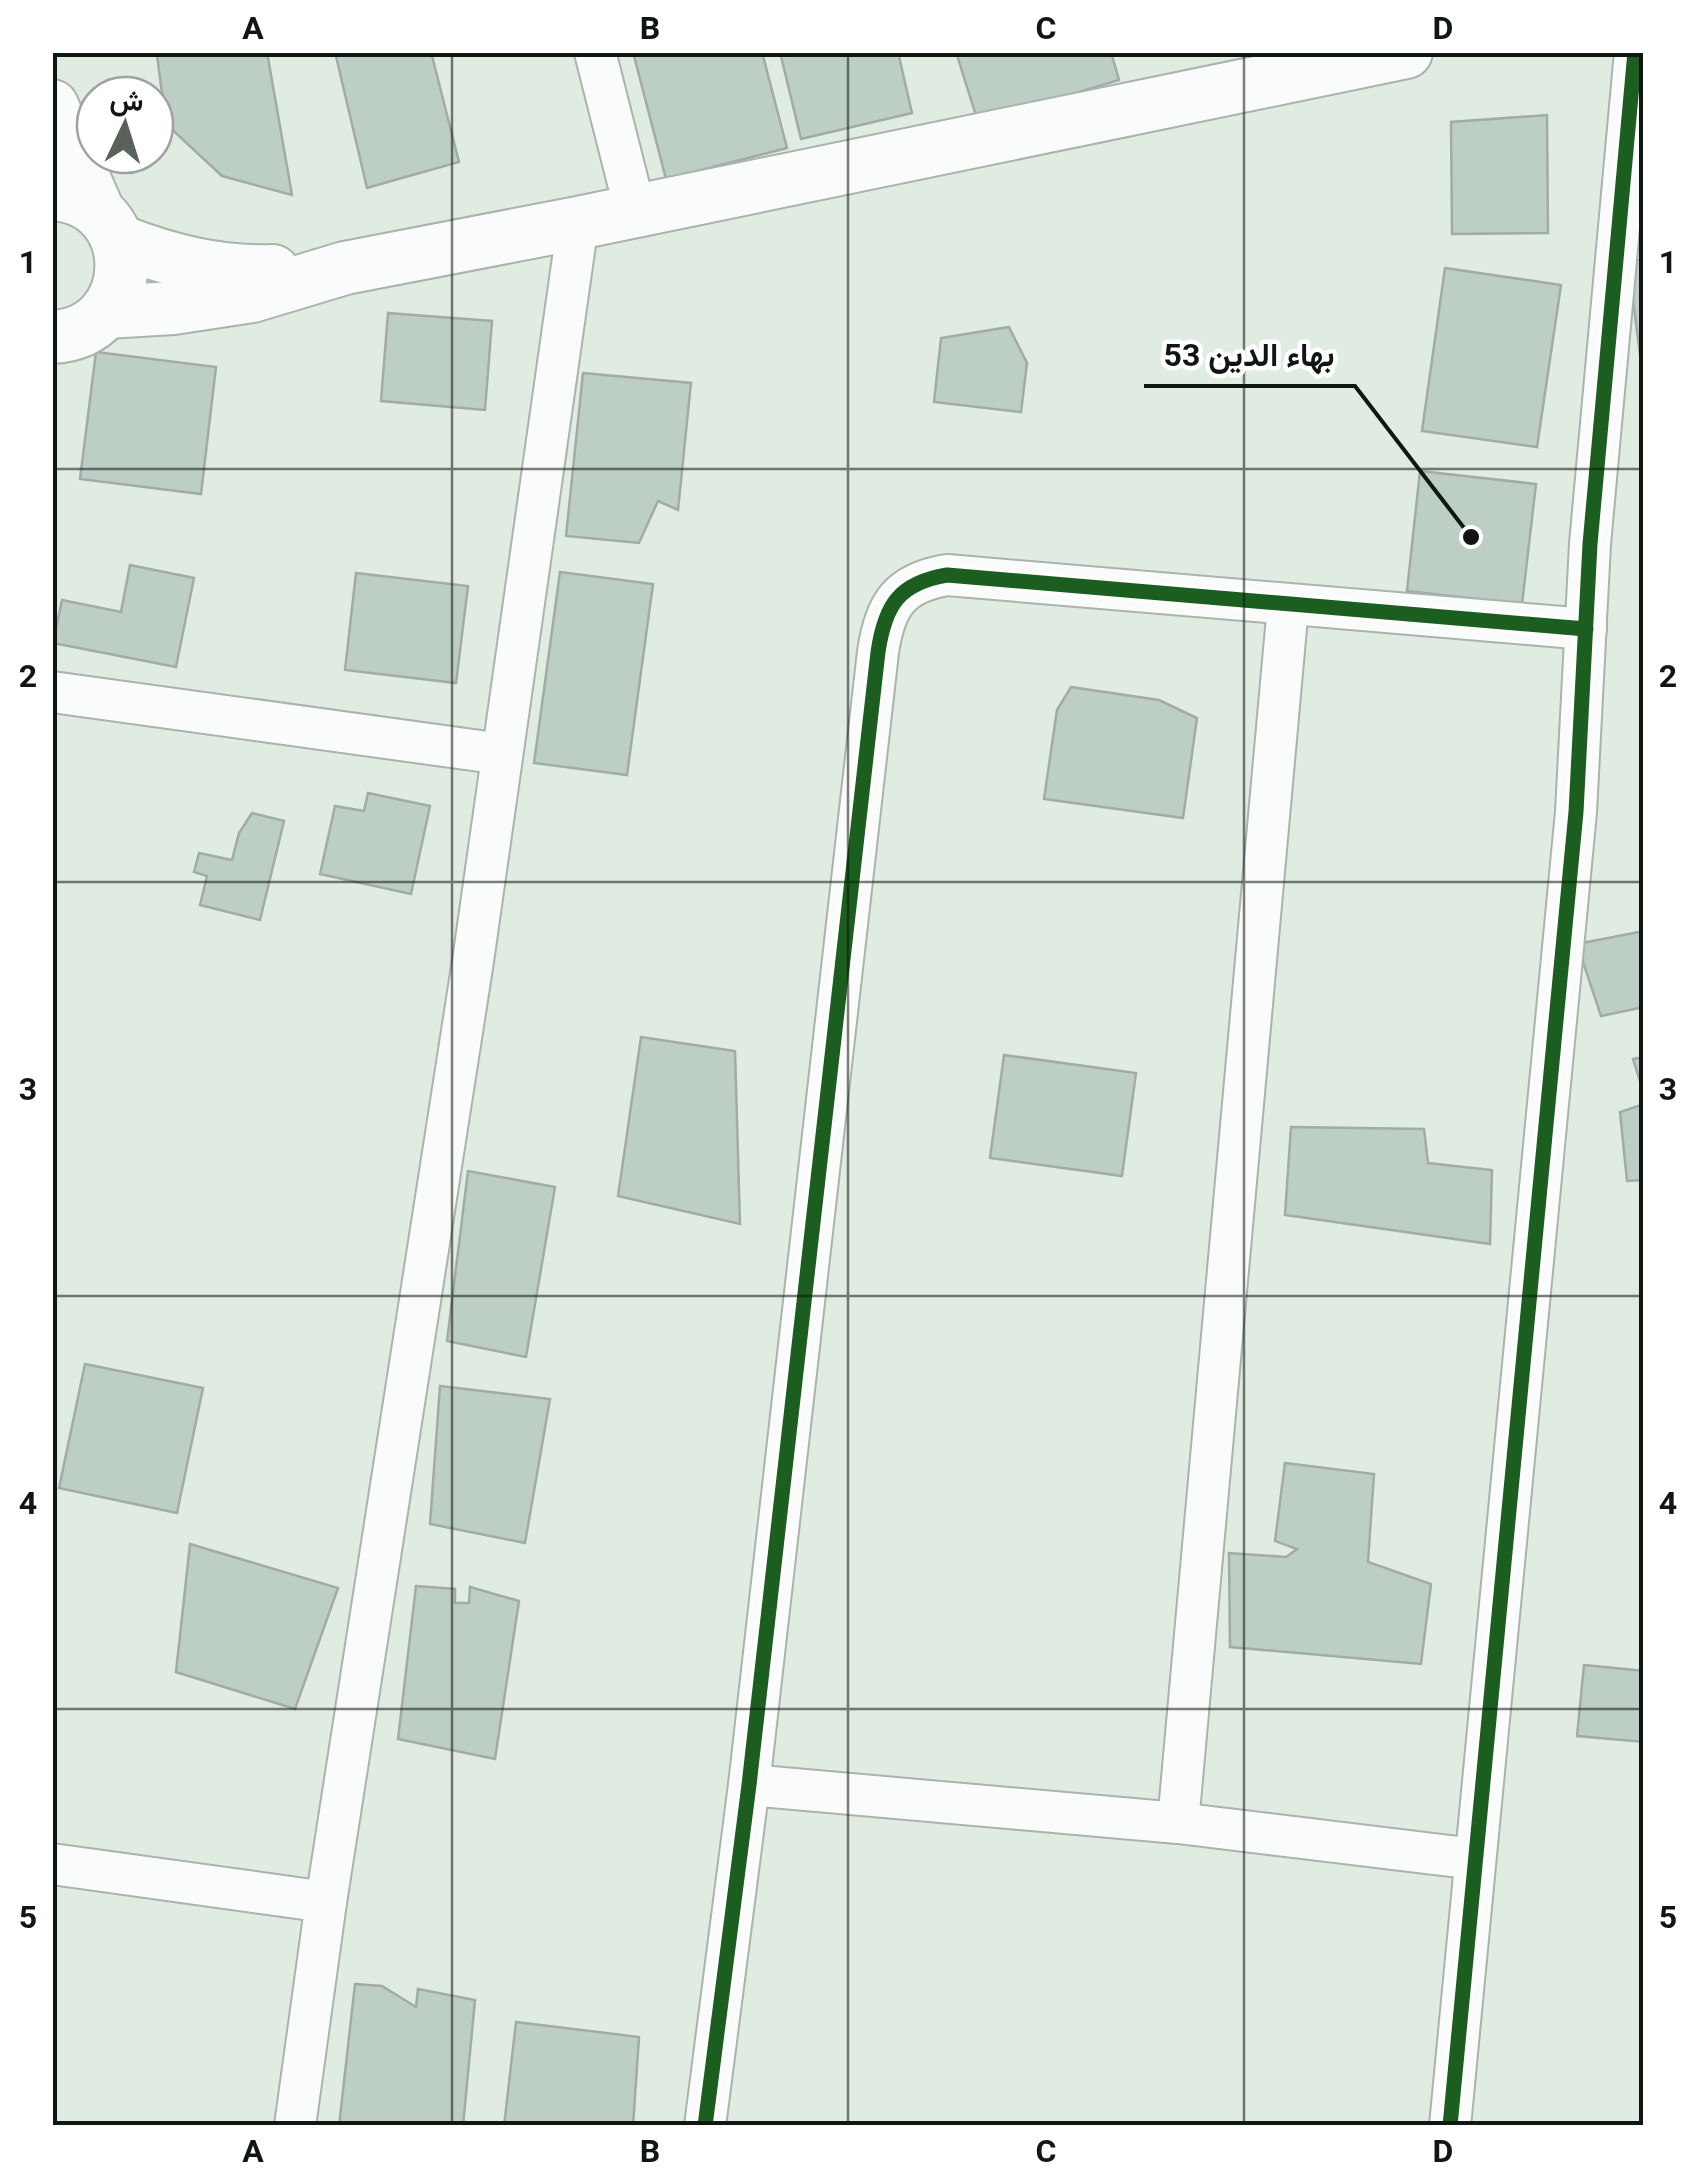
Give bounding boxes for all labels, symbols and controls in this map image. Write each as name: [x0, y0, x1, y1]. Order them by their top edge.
text: A: [242, 9, 264, 47]
text: B: [640, 9, 660, 47]
text: C: [1036, 9, 1056, 47]
text: D: [1433, 9, 1453, 47]
north arrow: [75, 75, 175, 175]
text: ش: [109, 83, 145, 118]
text: 1: [19, 243, 37, 281]
text: 1: [1659, 243, 1677, 281]
callout: بهاء الدين 53: [1144, 324, 1355, 386]
text: بهاء الدين 53: [1164, 336, 1334, 375]
text: 2: [19, 657, 37, 695]
text: 2: [1659, 657, 1677, 695]
text: 3: [19, 1070, 37, 1108]
text: 3: [1659, 1070, 1677, 1108]
text: 4: [19, 1484, 37, 1522]
text: 4: [1659, 1484, 1677, 1522]
text: 5: [19, 1898, 37, 1936]
text: 5: [1659, 1898, 1677, 1936]
text: A: [242, 2132, 264, 2170]
text: B: [640, 2132, 660, 2170]
text: C: [1036, 2132, 1056, 2170]
text: D: [1433, 2132, 1453, 2170]

